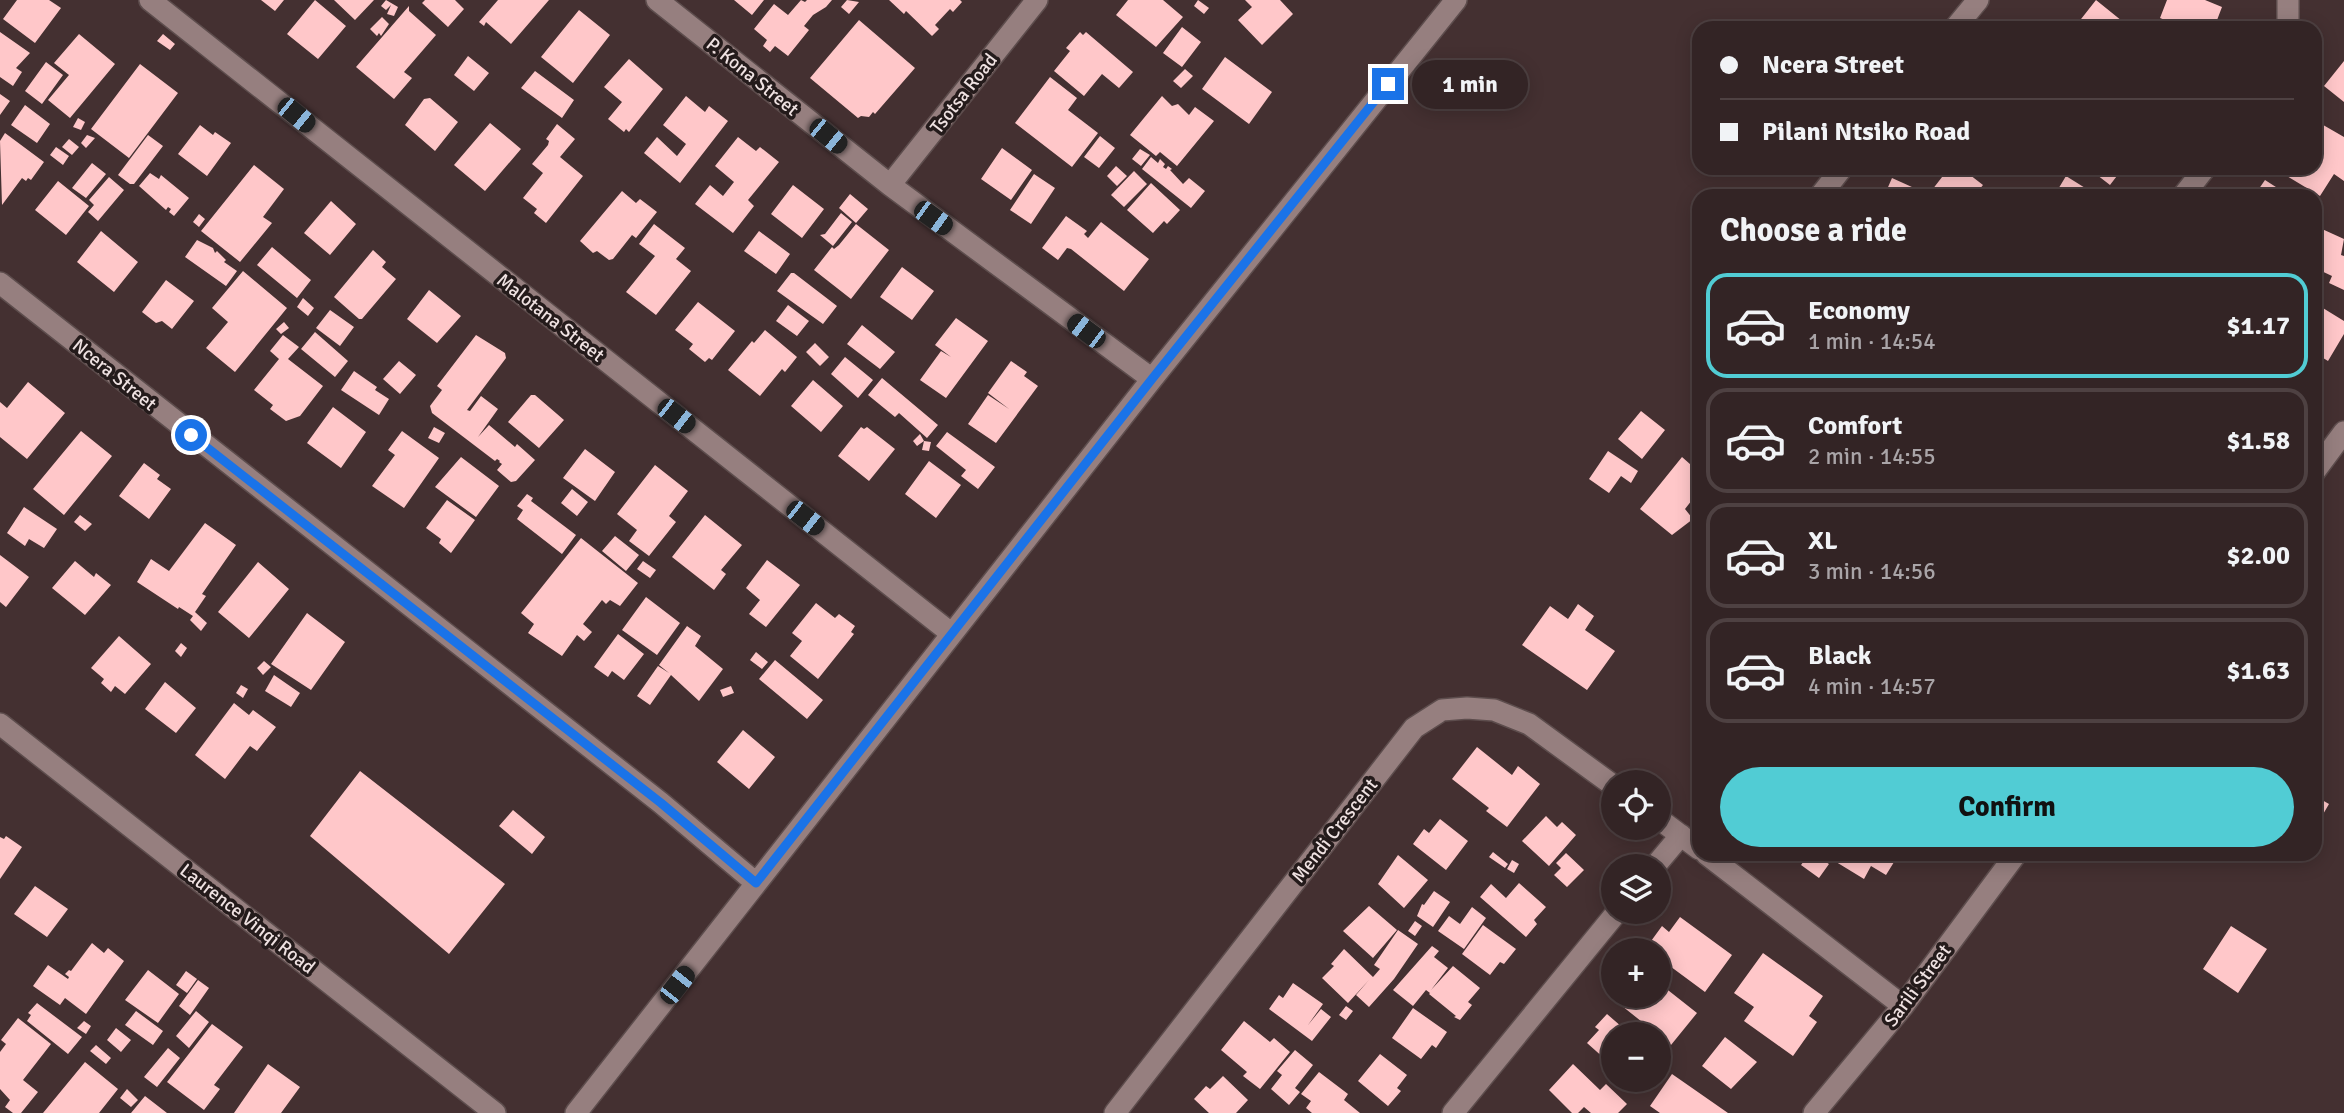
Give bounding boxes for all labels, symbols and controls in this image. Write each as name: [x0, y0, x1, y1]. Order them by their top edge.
street label: P. Kona Street: [701, 32, 804, 122]
street label: Tsotsa Road: [925, 49, 1003, 139]
text: Ncera Street: [1762, 49, 1904, 81]
callout: 1 min: [1412, 60, 1528, 108]
route end: [1372, 68, 1404, 100]
text: 1 min: [1442, 70, 1498, 99]
car: [274, 94, 319, 136]
car: [806, 115, 851, 157]
text: Pilani Ntsiko Road: [1762, 116, 1970, 148]
car: [910, 197, 957, 239]
text: Choose a ride: [1720, 211, 1907, 250]
street label: Malotana Street: [492, 268, 609, 367]
icon: car: [1724, 294, 1787, 357]
text: Economy: [1808, 295, 1910, 327]
car: [1063, 310, 1110, 352]
text: $1.17: [2226, 310, 2290, 342]
text: 1 min · 14:54: [1808, 327, 1936, 356]
street label: Ncera Street: [67, 334, 162, 416]
car: [653, 395, 700, 437]
icon: car: [1724, 409, 1787, 472]
text: Comfort: [1808, 410, 1902, 442]
route start: [175, 419, 207, 451]
text: $1.58: [2226, 425, 2290, 457]
text: 2 min · 14:55: [1808, 442, 1936, 471]
car: [782, 497, 829, 539]
icon: car: [1724, 524, 1787, 587]
text: XL: [1808, 525, 1838, 557]
text: $2.00: [2226, 540, 2290, 572]
text: 3 min · 14:56: [1808, 557, 1936, 586]
icon: car: [1724, 639, 1787, 702]
text: Black: [1808, 640, 1871, 672]
text: $1.63: [2226, 655, 2290, 687]
text: 4 min · 14:57: [1808, 672, 1936, 701]
button: Confirm: [1720, 767, 2294, 847]
map controls: [1601, 770, 1671, 1092]
button: locate: [1601, 770, 1671, 840]
street label: Mendi Crescent: [1287, 773, 1383, 888]
button: layers: [1601, 854, 1671, 924]
street label: Laurence Vinqi Road: [175, 858, 320, 979]
button: +: [1601, 938, 1671, 1008]
street label: Sarili Street: [1879, 939, 1957, 1032]
car: [656, 962, 699, 1008]
button: −: [1601, 1022, 1671, 1092]

